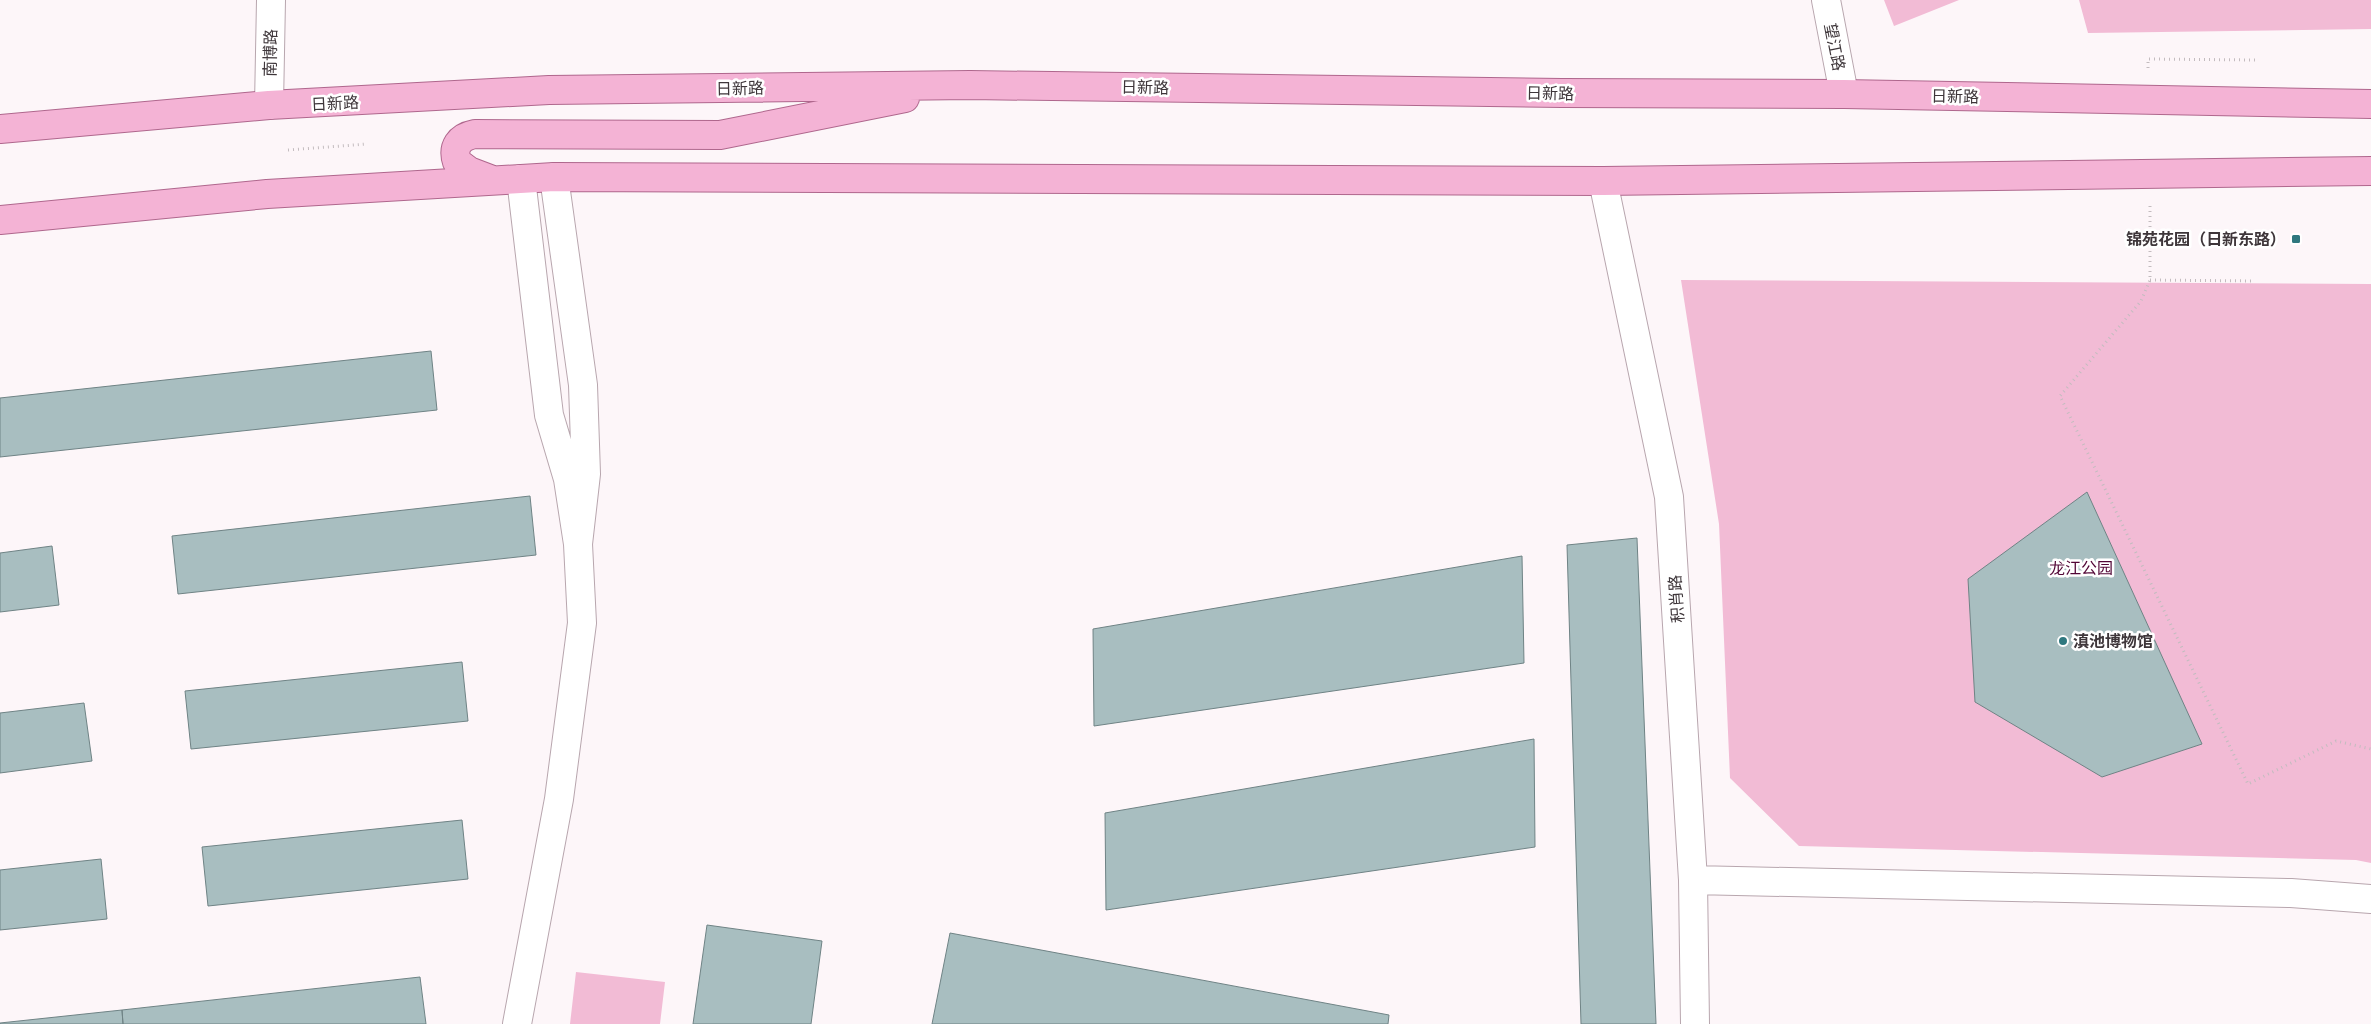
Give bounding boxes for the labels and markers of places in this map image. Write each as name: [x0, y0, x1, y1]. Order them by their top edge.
place label: 锦苑花园（日新东路）: [2126, 229, 2286, 250]
marker: 锦苑花园（日新东路）: [2290, 233, 2302, 245]
place label: 滇池博物馆: [2073, 631, 2153, 652]
marker: 滇池博物馆: [2057, 635, 2069, 647]

